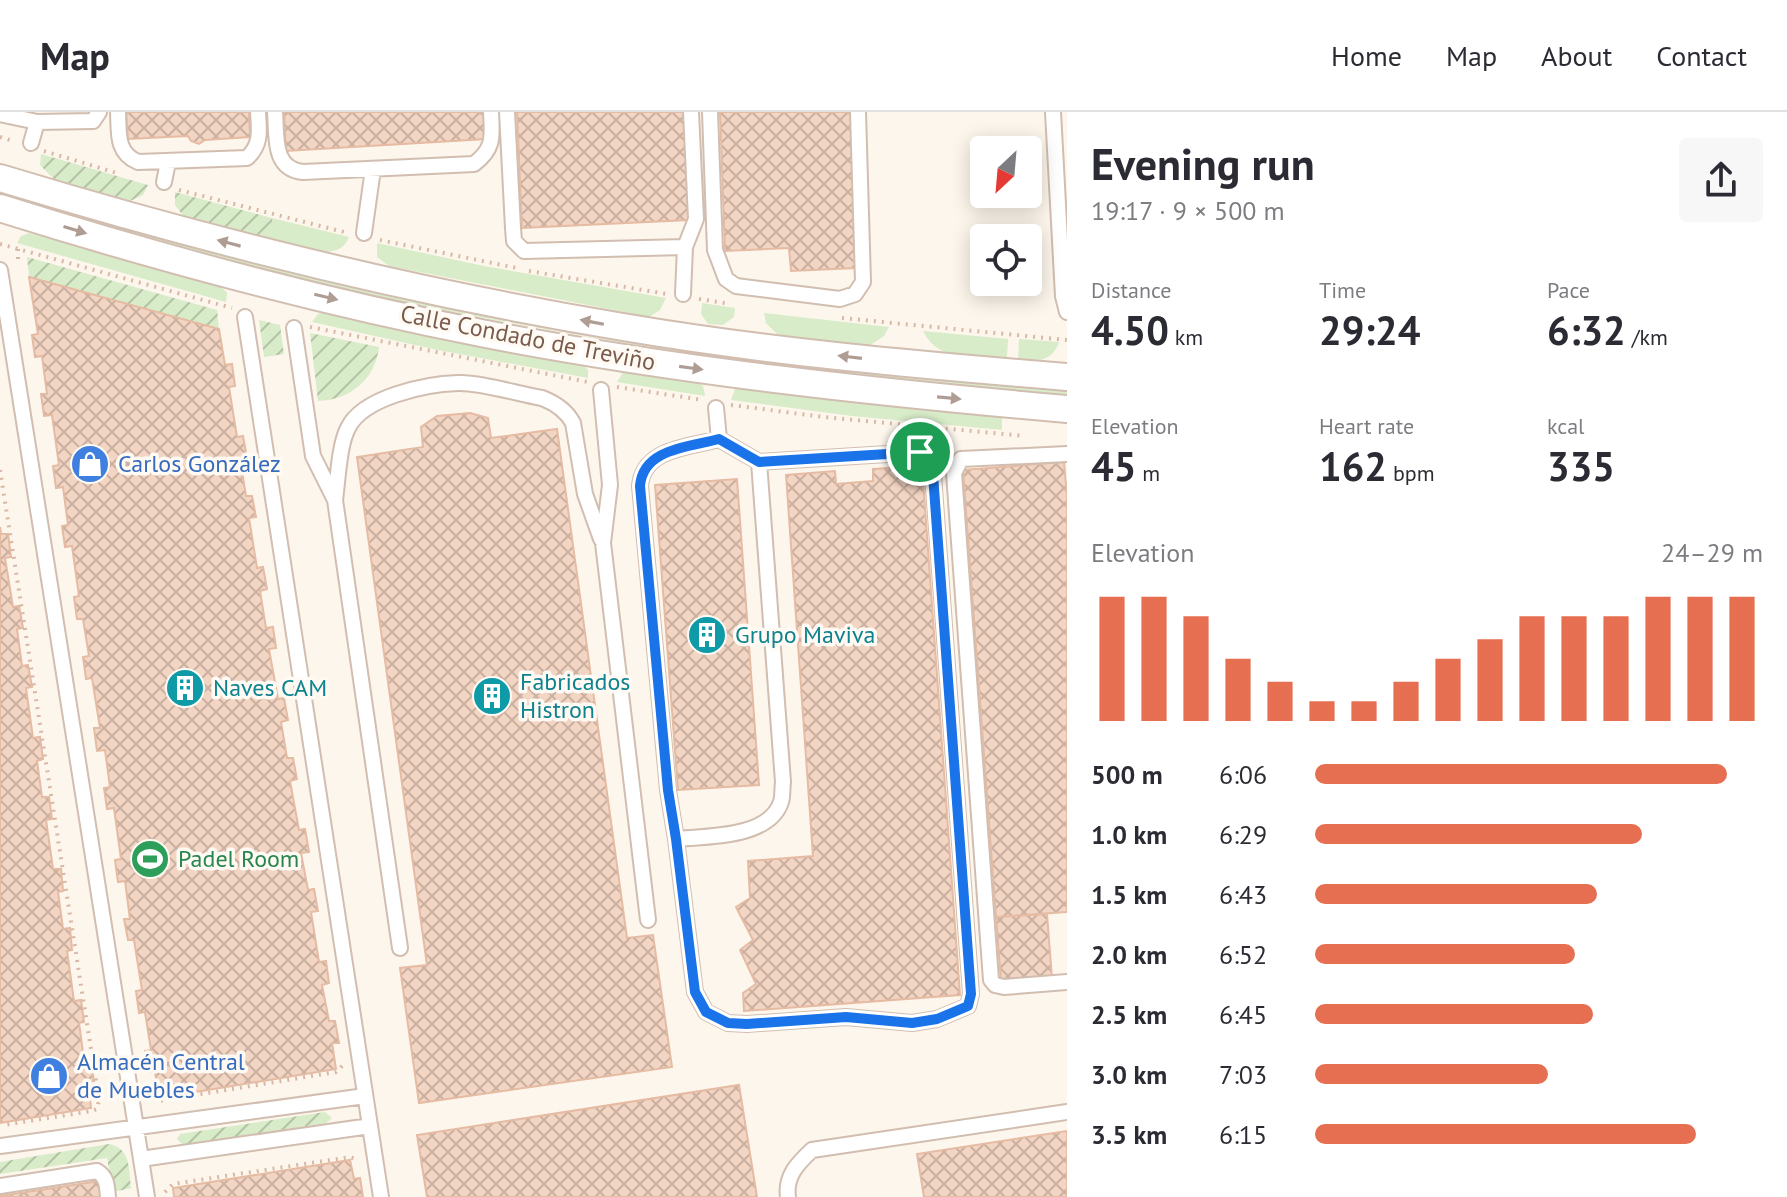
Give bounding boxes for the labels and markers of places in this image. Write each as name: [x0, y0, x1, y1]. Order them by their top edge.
pin: [886, 418, 954, 486]
shop icon: Carlos González: [69, 443, 111, 485]
place label: Carlos González: [118, 448, 281, 479]
building icon: Grupo Maviva: [686, 614, 728, 656]
place label: Grupo Maviva: [735, 619, 875, 650]
place label: Fabricados Histron: [520, 666, 630, 725]
building icon: Naves CAM: [164, 667, 206, 709]
place label: Naves CAM: [213, 672, 327, 703]
building icon: Fabricados Histron: [471, 675, 513, 717]
sports icon: Padel Room: [129, 838, 171, 880]
place label: Padel Room: [178, 843, 299, 874]
place label: Almacén Central de Muebles: [77, 1046, 245, 1105]
shop icon: Almacén Central de Muebles: [28, 1055, 70, 1097]

